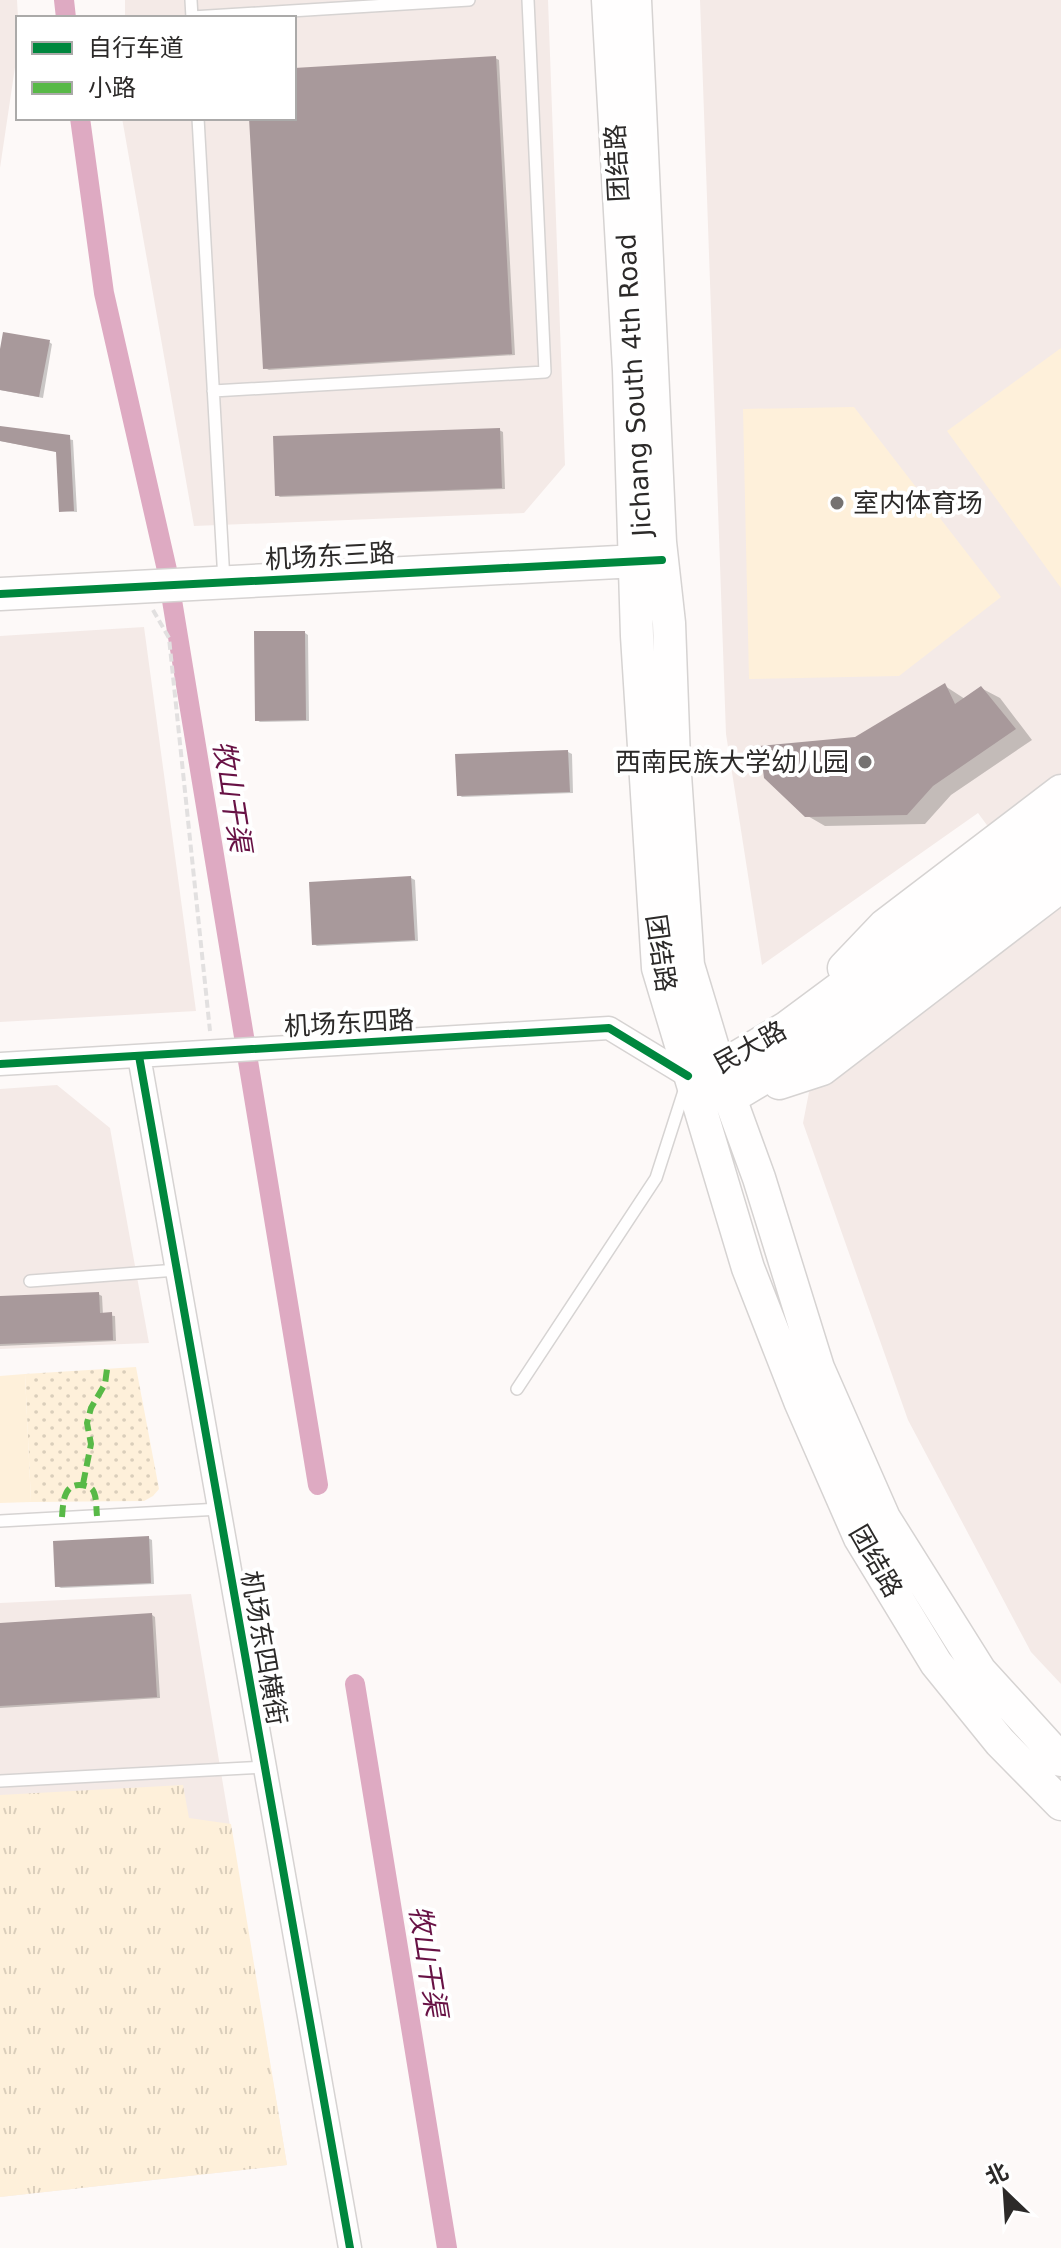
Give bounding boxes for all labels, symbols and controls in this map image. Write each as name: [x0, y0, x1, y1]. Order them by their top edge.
legend: [16, 16, 296, 120]
text: 自行车道: [88, 34, 184, 62]
text: 小路: [88, 74, 136, 102]
street label: 团结路: [600, 123, 634, 203]
street label: Jichang South 4th Road: [611, 233, 657, 539]
place label: 室内体育场: [853, 488, 983, 518]
marker: 室内体育场: [828, 494, 846, 512]
street label: 机场东三路: [264, 538, 396, 574]
water label: 牧山干渠: [207, 738, 258, 858]
place label: 西南民族大学幼儿园: [615, 747, 849, 777]
marker: 西南民族大学幼儿园: [856, 753, 874, 771]
street label: 团结路: [641, 912, 681, 994]
street label: 机场东四路: [283, 1005, 415, 1041]
street label: 民大路: [709, 1015, 791, 1079]
street label: 团结路: [844, 1520, 908, 1602]
street label: 机场东四横街: [236, 1569, 292, 1727]
water label: 牧山干渠: [403, 1903, 454, 2023]
north arrow: [965, 2152, 1045, 2232]
text: 北: [981, 2158, 1012, 2190]

